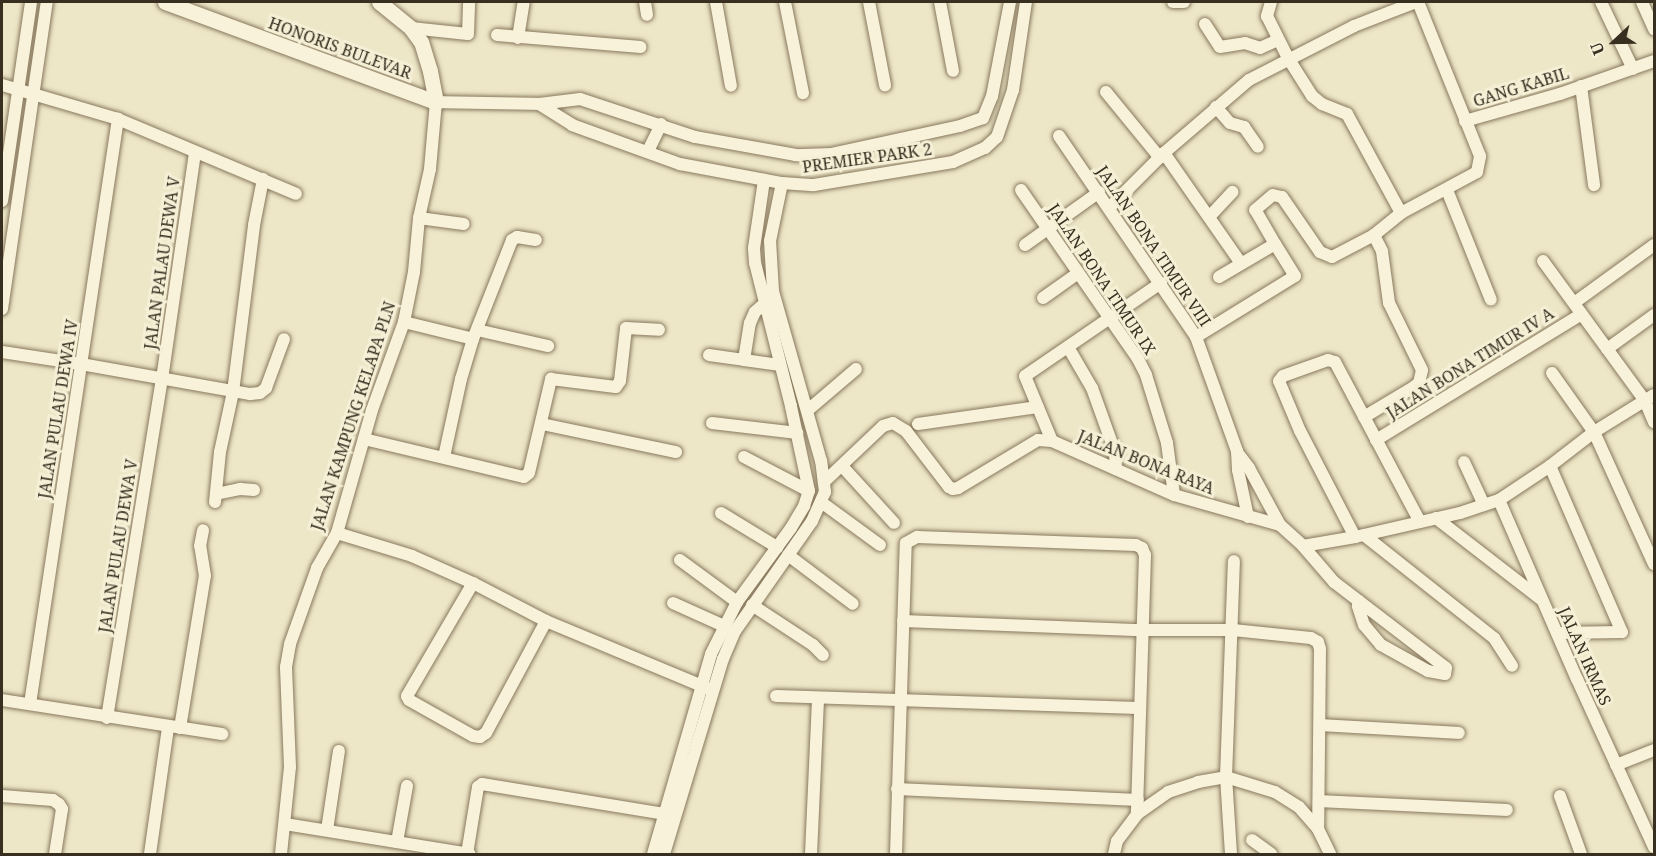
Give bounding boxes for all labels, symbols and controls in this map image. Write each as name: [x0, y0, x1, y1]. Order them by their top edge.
north arrow: [1584, 12, 1644, 72]
street label: HONORIS BULEVAR: [266, 13, 414, 83]
text: U: [1585, 39, 1610, 58]
street label: GANG KABIL: [1471, 63, 1571, 111]
street label: PREMIER PARK 2: [801, 139, 933, 177]
street label: JALAN BONA TIMUR VIII: [1093, 162, 1215, 330]
street label: JALAN PALAU DEWA V: [140, 175, 184, 351]
street label: JALAN BONA TIMUR IX: [1044, 200, 1160, 358]
street label: JALAN KAMPUNG KELAPA PLN: [307, 299, 399, 533]
street label: JALAN BONA TIMUR IV A: [1383, 304, 1557, 422]
street label: JALAN PULAU DEWA IV: [34, 318, 82, 500]
street label: JALAN BONA RAYA: [1075, 426, 1217, 498]
street label: JALAN PULAU DEWA V: [95, 458, 141, 634]
street label: JALAN IRMAS: [1555, 604, 1615, 708]

